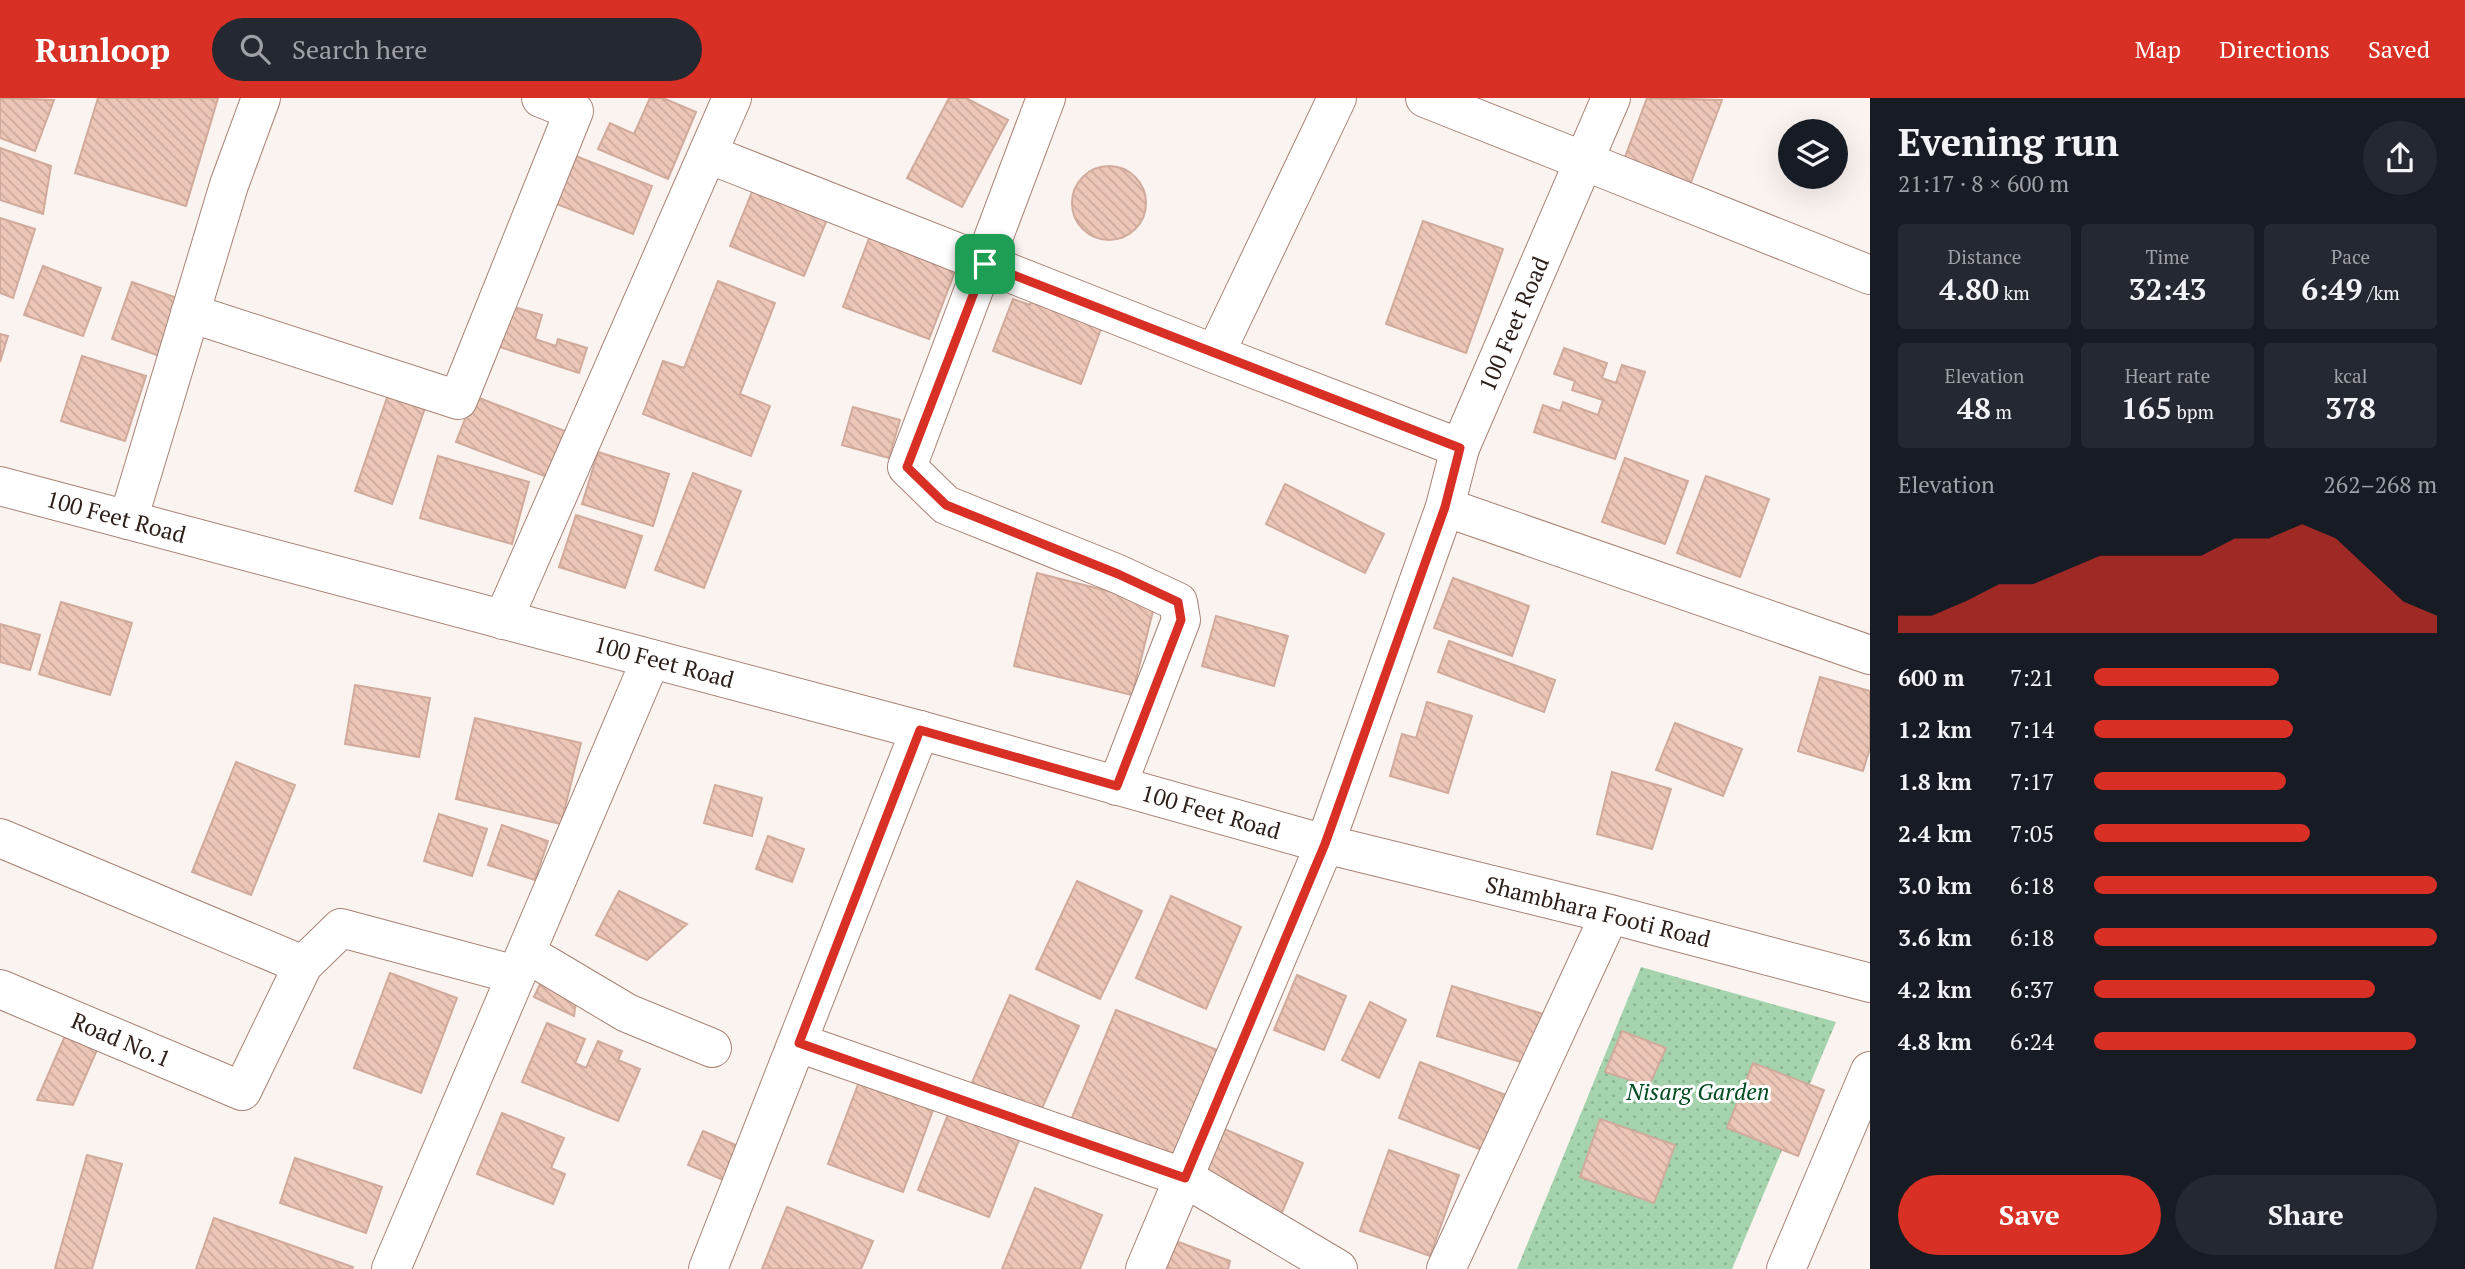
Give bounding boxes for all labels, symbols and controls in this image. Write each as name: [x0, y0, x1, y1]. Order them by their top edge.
search box: [212, 18, 702, 81]
text: Runloop: [35, 28, 170, 71]
icon: search: [236, 30, 274, 68]
text: Search here: [292, 32, 427, 66]
text: Map: [2135, 33, 2181, 65]
text: Directions: [2219, 33, 2330, 65]
text: Saved: [2368, 33, 2430, 65]
text: Evening run: [1898, 117, 2119, 167]
map controls: [1778, 119, 1848, 189]
button: layers: [1778, 119, 1848, 189]
button: share: [2363, 121, 2437, 195]
text: 21:17 · 8 × 600 m: [1898, 168, 2069, 199]
pin: [955, 234, 1015, 294]
text: Distance: [1948, 244, 2021, 269]
text: Time: [2146, 244, 2189, 269]
text: Pace: [2331, 244, 2370, 269]
icon: arrive: [966, 245, 1004, 283]
street label: 100 Feet Road: [1471, 252, 1556, 396]
text: 4.80: [1939, 269, 1999, 309]
text: 32:43: [2128, 269, 2207, 309]
text: 6:49: [2301, 269, 2362, 309]
text: km: [1999, 280, 2030, 305]
text: /km: [2362, 280, 2400, 305]
text: Elevation: [1945, 363, 2024, 388]
text: Heart rate: [2125, 363, 2210, 388]
text: kcal: [2334, 363, 2367, 388]
text: 48: [1957, 388, 1991, 428]
text: 165: [2121, 388, 2172, 428]
text: 378: [2325, 388, 2376, 428]
text: m: [1991, 399, 2012, 424]
text: bpm: [2172, 399, 2214, 424]
text: Elevation: [1898, 469, 1995, 500]
text: 262–268 m: [2324, 469, 2437, 500]
street label: 100 Feet Road: [43, 483, 190, 550]
street label: 100 Feet Road: [591, 628, 738, 695]
text: 600 m: [1898, 662, 1964, 693]
text: 7:21: [2010, 662, 2054, 693]
text: 1.2 km: [1898, 714, 1972, 745]
text: 7:14: [2010, 714, 2054, 745]
text: 1.8 km: [1898, 766, 1972, 797]
text: 7:17: [2010, 766, 2054, 797]
street label: 100 Feet Road: [1138, 777, 1285, 846]
text: 2.4 km: [1898, 818, 1972, 849]
text: 7:05: [2010, 818, 2054, 849]
street label: Shambhara Footi Road: [1482, 869, 1714, 955]
text: 3.0 km: [1898, 870, 1972, 901]
text: 6:18: [2010, 870, 2054, 901]
text: 3.6 km: [1898, 922, 1972, 953]
text: 6:18: [2010, 922, 2054, 953]
text: 4.2 km: [1898, 974, 1972, 1005]
text: 6:37: [2010, 974, 2054, 1005]
street label: Road No.1: [67, 1005, 176, 1074]
text: 4.8 km: [1898, 1026, 1972, 1057]
text: 6:24: [2010, 1026, 2054, 1057]
park label: Nisarg Garden: [1626, 1076, 1769, 1107]
button: Save: [1898, 1175, 2161, 1255]
button: Share: [2175, 1175, 2437, 1255]

